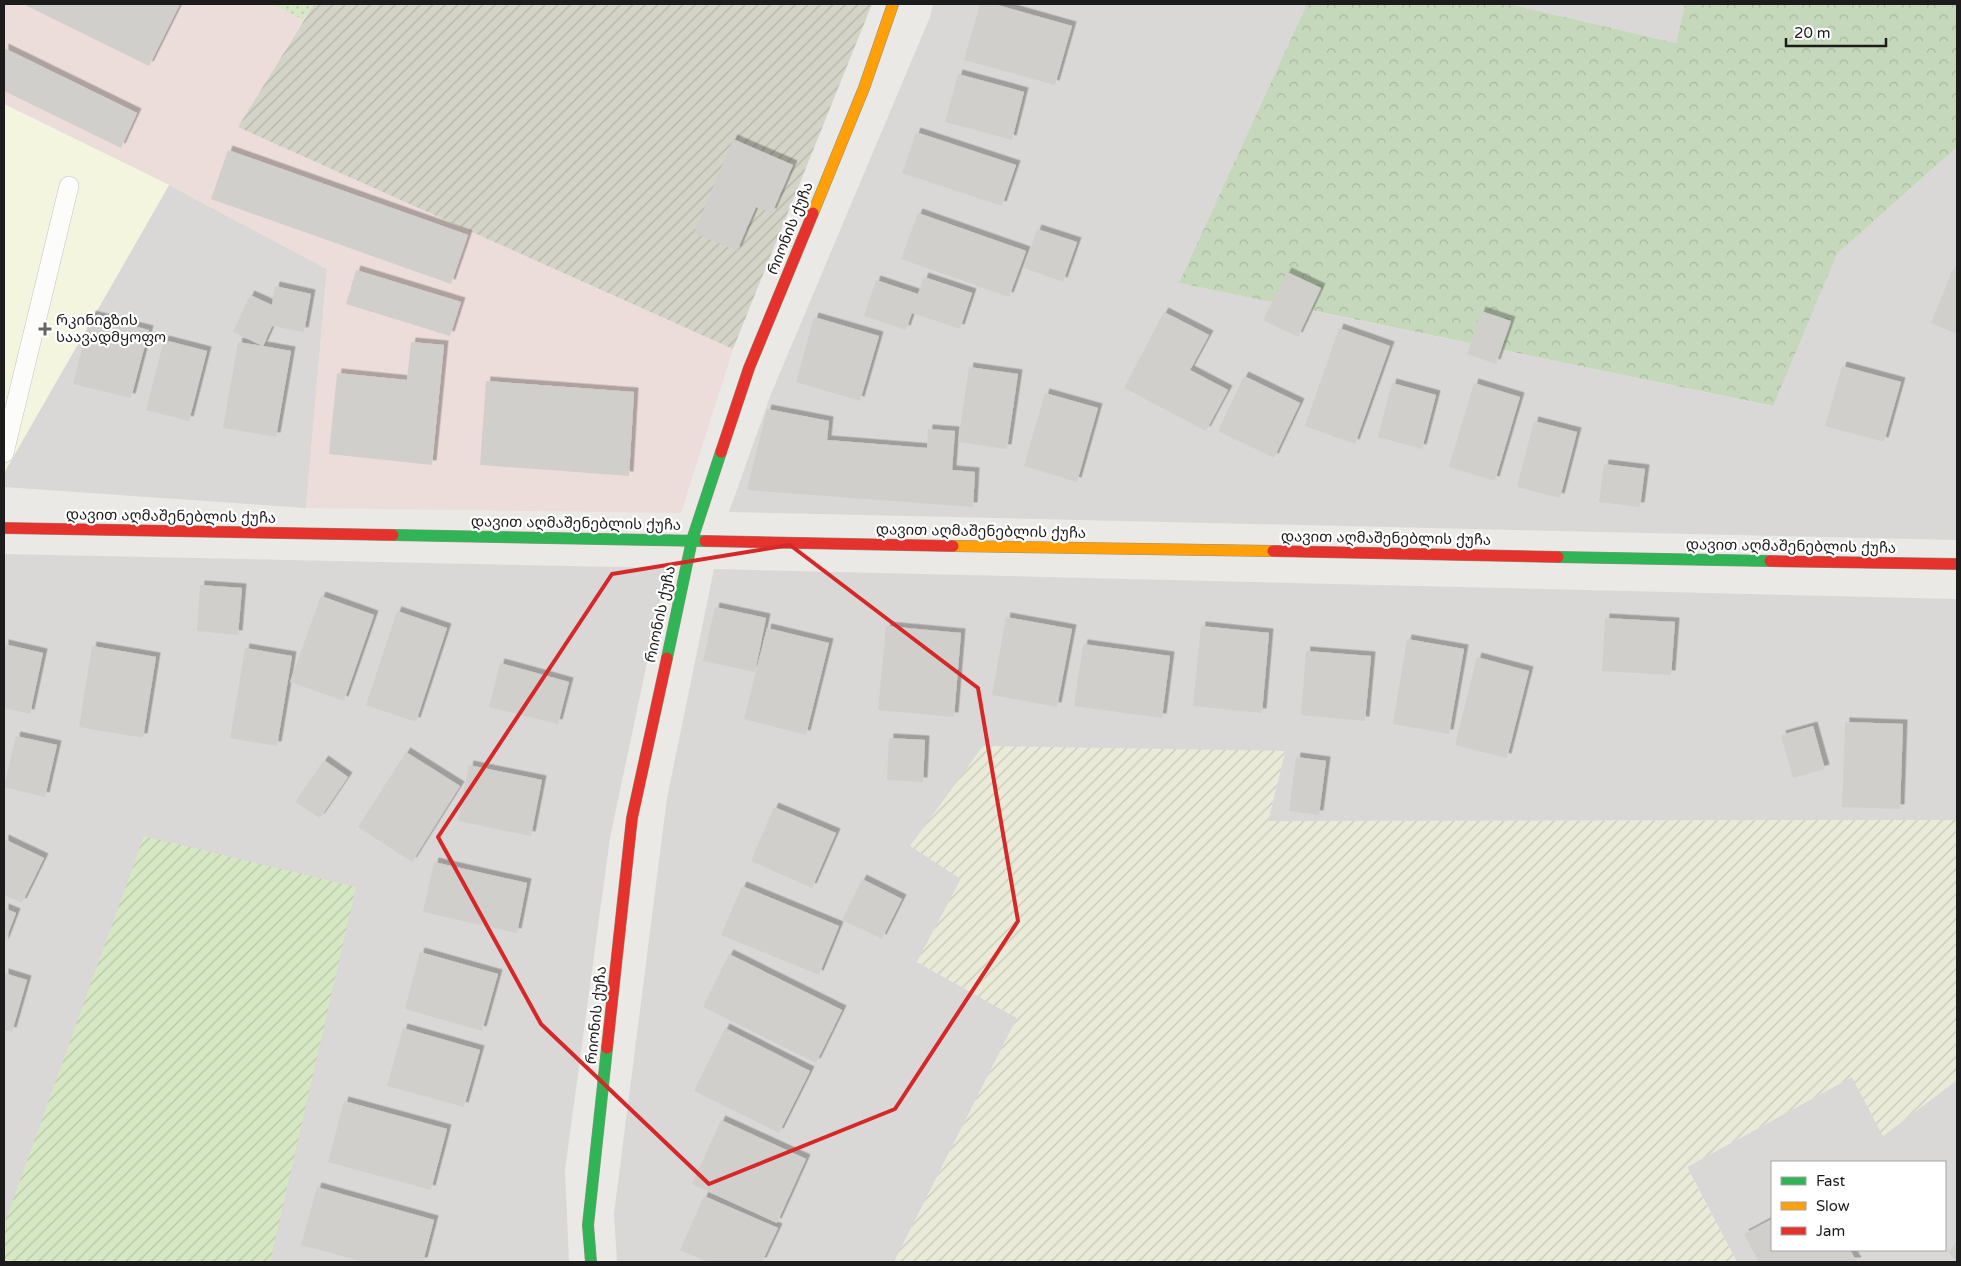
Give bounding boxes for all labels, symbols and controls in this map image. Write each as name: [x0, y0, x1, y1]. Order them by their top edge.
scale bar: [1786, 15, 1886, 47]
text: 20 m: [1794, 24, 1831, 42]
street label: რიონის ქუჩა: [763, 179, 817, 277]
place label: რკინიგზის საავადმყოფო: [56, 311, 166, 346]
marker: რკინიგზის საავადმყოფო: [38, 322, 52, 336]
street label: დავით აღმაშენებლის ქუჩა: [66, 505, 276, 527]
street label: დავით აღმაშენებლის ქუჩა: [471, 512, 681, 534]
street label: დავით აღმაშენებლის ქუჩა: [876, 520, 1086, 542]
street label: დავით აღმაშენებლის ქუჩა: [1281, 527, 1491, 549]
street label: დავით აღმაშენებლის ქუჩა: [1686, 535, 1896, 557]
street label: რიონის ქუჩა: [641, 564, 679, 664]
street label: რიონის ქუჩა: [582, 965, 610, 1065]
legend: [1771, 1161, 1946, 1251]
text: Fast: [1816, 1172, 1846, 1190]
text: Slow: [1816, 1197, 1850, 1215]
text: Jam: [1816, 1222, 1845, 1240]

